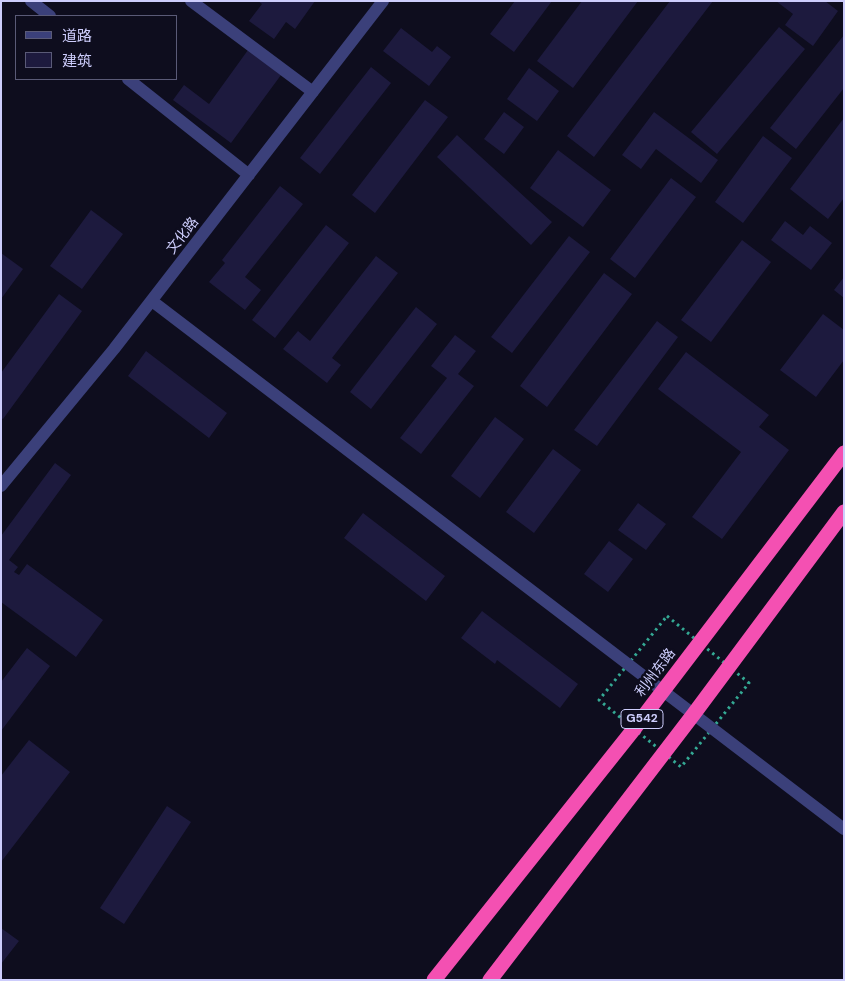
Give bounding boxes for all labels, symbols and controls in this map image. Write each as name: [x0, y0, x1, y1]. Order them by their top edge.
legend: [15, 15, 178, 80]
text: 道路: [62, 26, 92, 46]
text: 建筑: [62, 51, 92, 71]
street label: 文化路: [163, 214, 203, 258]
street label: 利州东路: [632, 646, 680, 700]
road number: G542: [621, 710, 663, 729]

